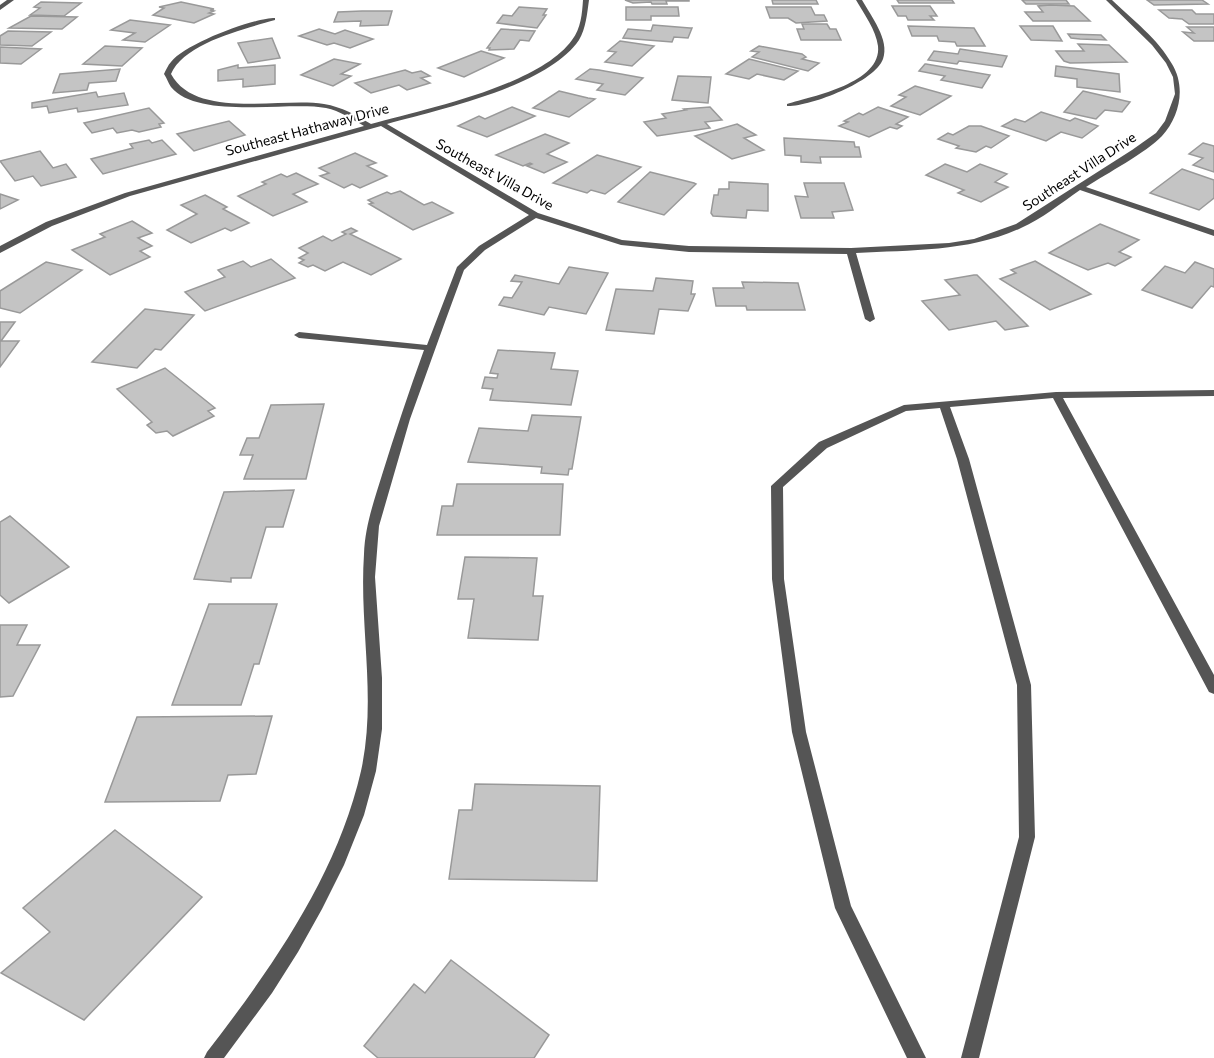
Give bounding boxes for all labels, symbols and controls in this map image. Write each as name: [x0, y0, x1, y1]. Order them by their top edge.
street label: Southeast Hathaway Drive: [223, 99, 391, 159]
street label: Southeast Villa Drive: [1019, 128, 1139, 214]
street label: Southeast Villa Drive: [433, 135, 557, 213]

